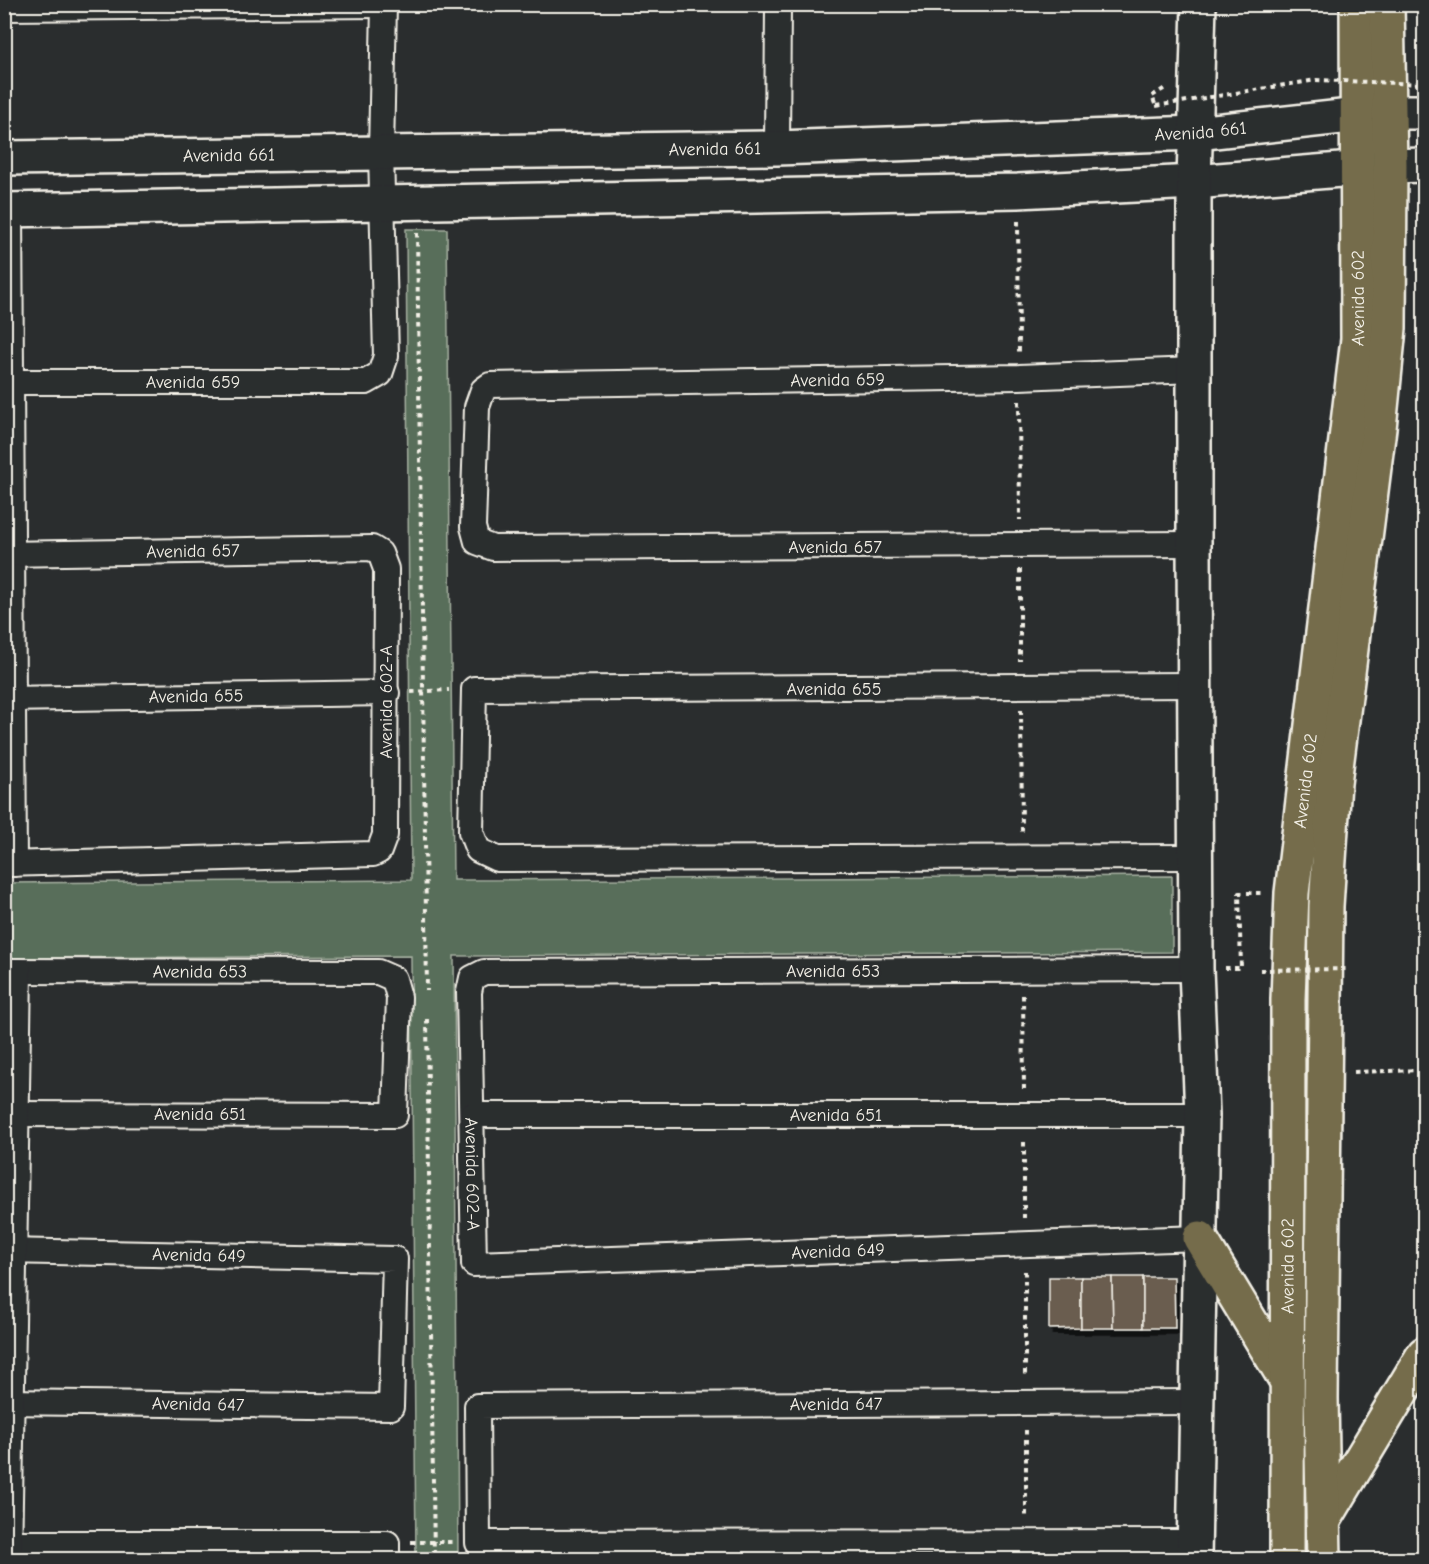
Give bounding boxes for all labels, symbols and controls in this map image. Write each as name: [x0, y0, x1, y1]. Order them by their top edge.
street label: Avenida 661: [1154, 118, 1248, 145]
street label: Avenida 661: [669, 138, 761, 160]
street label: Avenida 661: [183, 144, 275, 167]
street label: Avenida 602: [1347, 250, 1369, 347]
street label: Avenida 659: [790, 369, 885, 391]
street label: Avenida 659: [146, 372, 240, 393]
street label: Avenida 657: [788, 537, 882, 558]
street label: Avenida 657: [146, 540, 240, 563]
street label: Avenida 602-A: [376, 645, 397, 759]
street label: Avenida 655: [787, 679, 881, 700]
street label: Avenida 655: [148, 685, 244, 708]
street label: Avenida 602: [1290, 732, 1322, 830]
street label: Avenida 653: [153, 961, 247, 983]
street label: Avenida 653: [786, 961, 880, 982]
street label: Avenida 651: [154, 1104, 246, 1125]
street label: Avenida 651: [790, 1105, 882, 1126]
street label: Avenida 602-A: [460, 1117, 483, 1231]
street label: Avenida 602: [1277, 1218, 1299, 1314]
street label: Avenida 649: [791, 1239, 885, 1264]
street label: Avenida 649: [152, 1244, 246, 1267]
street label: Avenida 647: [152, 1393, 245, 1416]
street label: Avenida 647: [790, 1394, 883, 1415]

